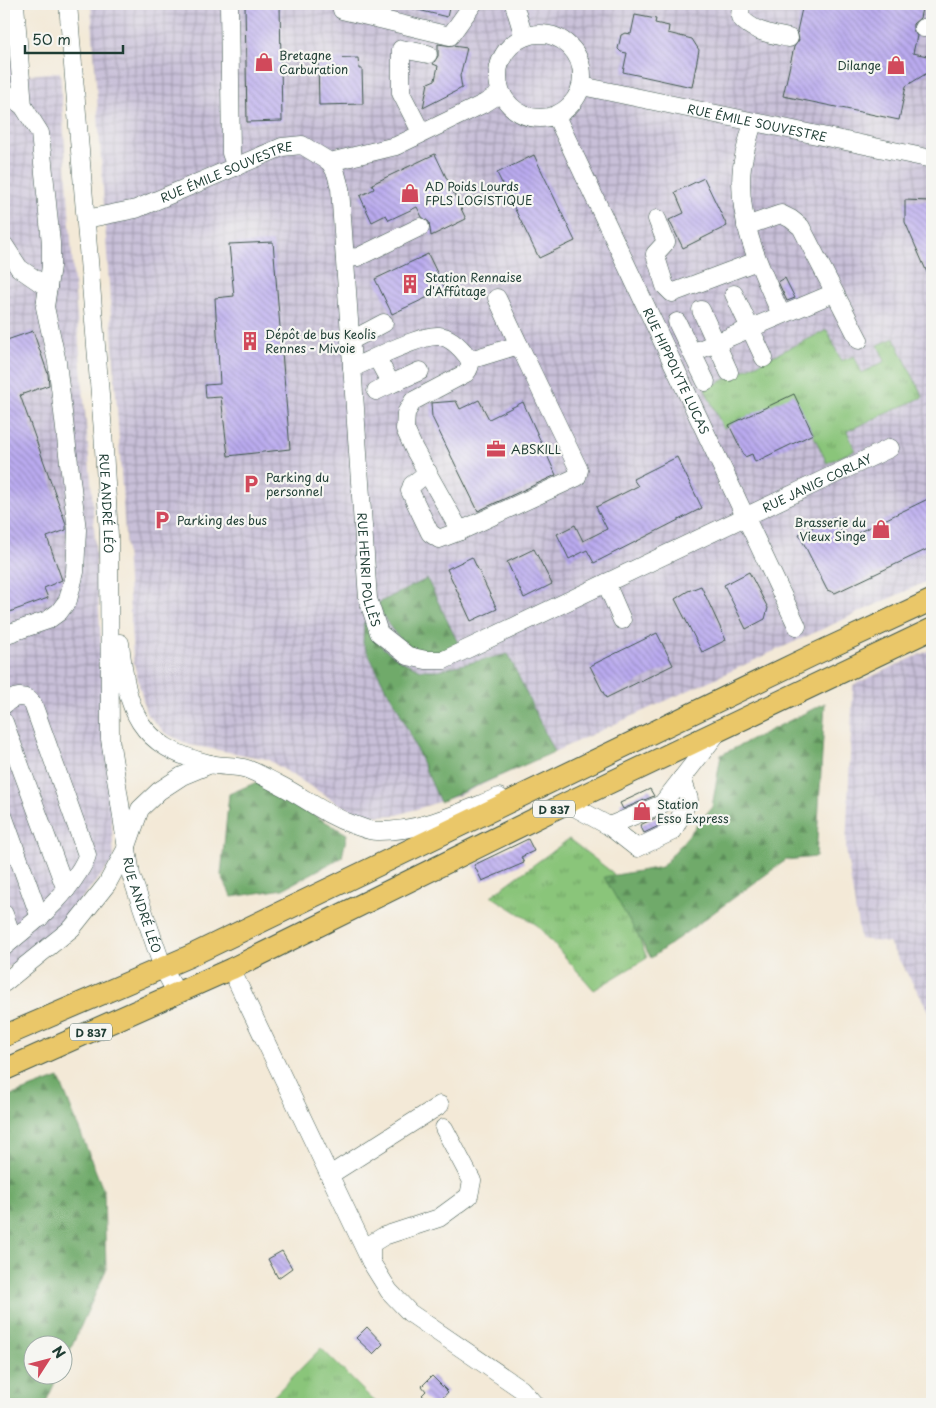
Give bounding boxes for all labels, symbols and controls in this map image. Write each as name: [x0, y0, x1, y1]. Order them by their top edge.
scale bar: [25, 22, 122, 54]
text: 50 m: [32, 27, 71, 50]
place label: Bretagne Carburation: [279, 46, 348, 78]
shop icon: Bretagne Carburation: [253, 51, 275, 73]
shop icon: Dilange: [885, 54, 907, 76]
place label: Dilange: [837, 56, 881, 74]
street label: RUE ÉMILE SOUVESTRE: [686, 99, 829, 146]
street label: RUE ÉMILE SOUVESTRE: [157, 137, 294, 207]
place label: AD Poids Lourds FPLS LOGISTIQUE: [425, 177, 533, 209]
shop icon: AD Poids Lourds FPLS LOGISTIQUE: [399, 182, 421, 204]
place label: Station Rennaise d'Affûtage: [425, 268, 522, 300]
building icon: Station Rennaise d'Affûtage: [399, 273, 421, 295]
street label: RUE HIPPOLYTE LUCAS: [639, 305, 714, 437]
place label: Dépôt de bus Keolis Rennes - Mivoie: [265, 325, 377, 357]
building icon: Dépôt de bus Keolis Rennes - Mivoie: [239, 330, 261, 352]
office icon: ABSKILL: [485, 438, 507, 460]
place label: ABSKILL: [511, 440, 561, 458]
street label: RUE JANIG CORLAY: [759, 449, 875, 517]
street label: RUE ANDRÉ LÉO: [95, 453, 118, 554]
place label: Parking du personnel: [266, 468, 329, 500]
parking icon: Parking du personnel: [240, 473, 262, 495]
parking icon: Parking des bus: [151, 509, 173, 531]
place label: Parking des bus: [177, 511, 268, 529]
street label: RUE HENRI POLLÈS: [353, 512, 385, 629]
place label: Brasserie du Vieux Singe: [794, 513, 866, 545]
shop icon: Brasserie du Vieux Singe: [870, 518, 892, 540]
place label: Station Esso Express: [657, 795, 729, 827]
shop icon: Station Esso Express: [631, 800, 653, 822]
road number: D 837: [533, 801, 575, 818]
street label: RUE ANDRÉ LÉO: [119, 856, 166, 955]
road number: D 837: [70, 1024, 112, 1040]
north arrow: [22, 1336, 72, 1386]
text: N: [47, 1341, 71, 1363]

